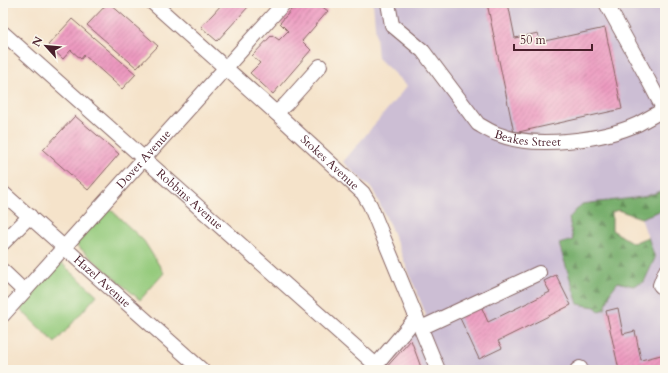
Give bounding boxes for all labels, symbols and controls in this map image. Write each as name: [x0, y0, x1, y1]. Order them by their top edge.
north arrow: [26, 26, 66, 66]
scale bar: [514, 26, 592, 52]
text: 50 m: [520, 32, 547, 48]
text: N: [29, 34, 47, 49]
street label: Dover Avenue: [113, 126, 174, 192]
street label: Beakes Street: [493, 126, 561, 150]
street label: Stokes Avenue: [297, 131, 363, 193]
street label: Robbins Avenue: [153, 165, 226, 233]
street label: Hazel Avenue: [70, 252, 134, 311]

